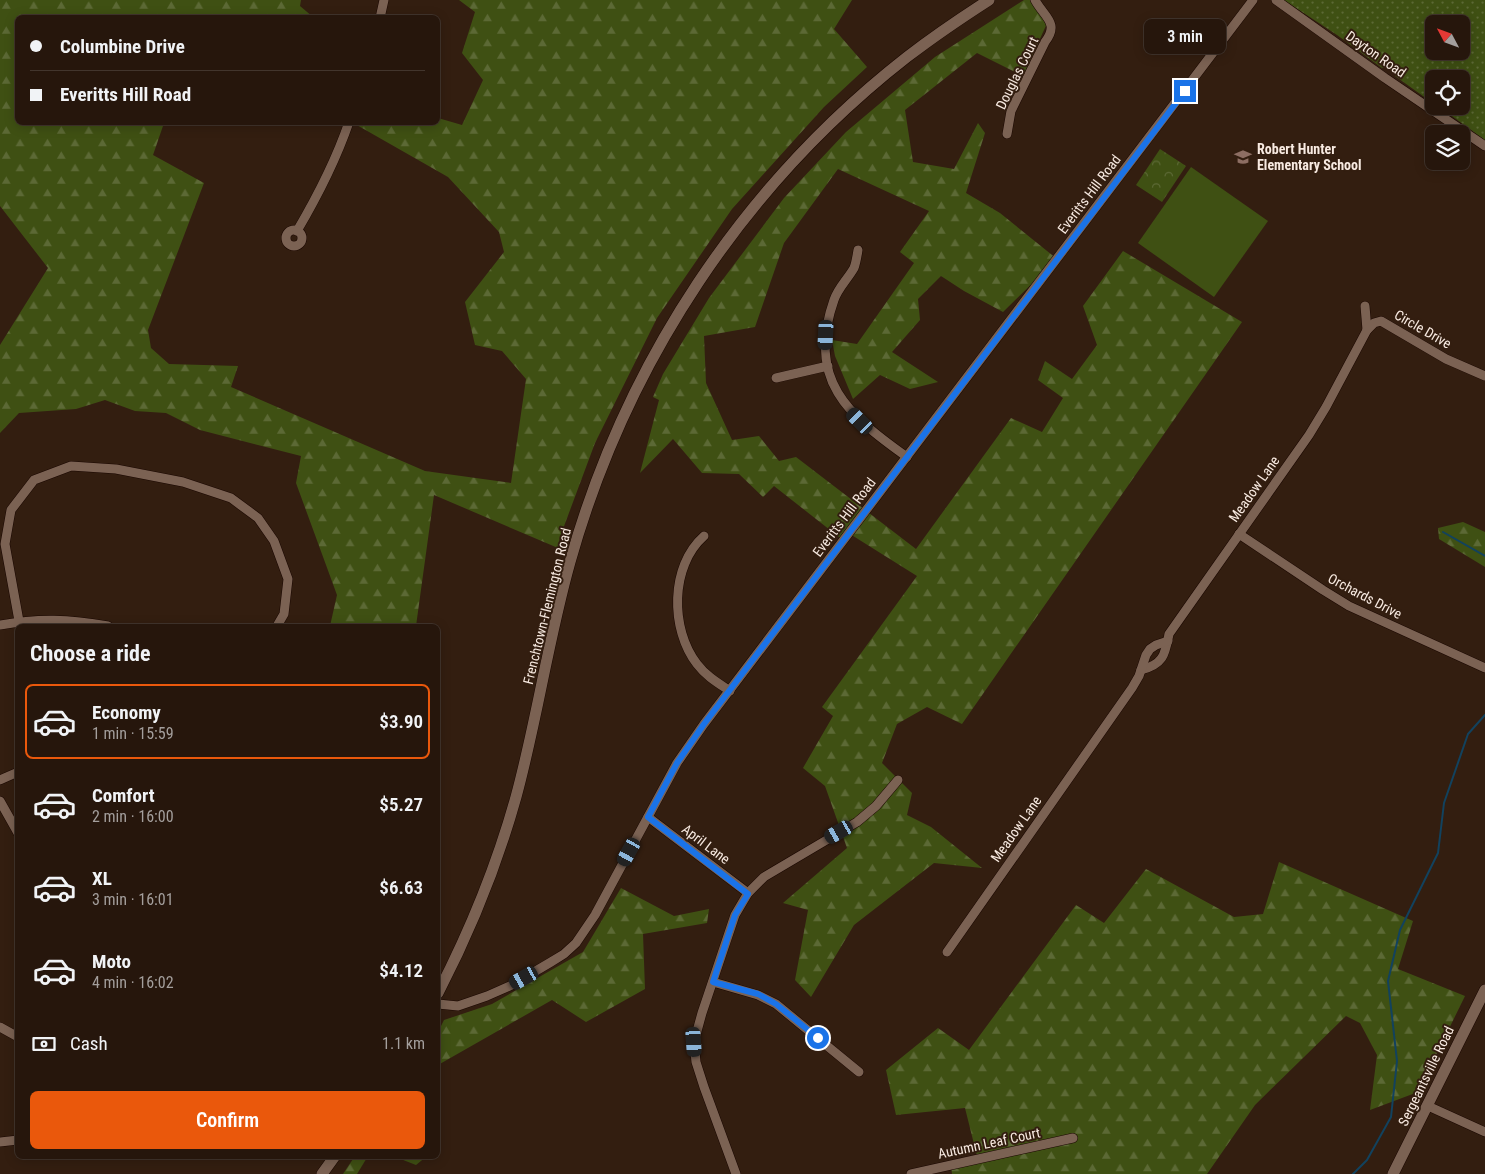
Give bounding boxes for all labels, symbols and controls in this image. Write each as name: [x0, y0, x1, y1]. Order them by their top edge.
north arrow: [1425, 15, 1470, 60]
map controls: [1425, 15, 1470, 170]
callout: 3 min: [1144, 18, 1226, 54]
text: 3 min: [1167, 27, 1203, 46]
street label: Dayton Road: [1343, 27, 1409, 81]
street label: Douglas Court: [993, 34, 1041, 112]
text: Columbine Drive: [60, 35, 185, 58]
button: locate: [1425, 70, 1470, 115]
route end: [1174, 80, 1196, 102]
text: Everitts Hill Road: [60, 83, 191, 106]
button: layers: [1425, 125, 1470, 170]
place label: Robert Hunter Elementary School: [1257, 141, 1362, 173]
school or university icon: Robert Hunter Elementary School: [1233, 147, 1253, 167]
street label: Everitts Hill Road: [1054, 152, 1124, 236]
street label: Circle Drive: [1392, 306, 1455, 352]
car: [817, 320, 834, 350]
car: [844, 405, 875, 437]
street label: Meadow Lane: [1225, 453, 1283, 525]
street label: Everitts Hill Road: [809, 475, 879, 559]
street label: Frenchtown-Flemington Road: [520, 526, 574, 686]
street label: Orchards Drive: [1325, 570, 1405, 622]
text: Choose a ride: [30, 641, 151, 666]
icon: car: [32, 699, 77, 744]
text: Economy: [92, 701, 161, 724]
text: $3.90: [379, 710, 423, 733]
text: 1 min · 15:59: [92, 724, 174, 743]
icon: car: [32, 782, 77, 827]
text: Comfort: [92, 784, 155, 807]
text: $5.27: [379, 793, 423, 816]
street label: Meadow Lane: [987, 793, 1045, 865]
text: 2 min · 16:00: [92, 807, 174, 826]
car: [822, 818, 855, 846]
street label: April Lane: [679, 821, 733, 867]
car: [615, 835, 642, 869]
icon: car: [32, 865, 77, 910]
text: XL: [92, 867, 112, 890]
text: $6.63: [379, 876, 423, 899]
text: 3 min · 16:01: [92, 890, 174, 909]
icon: car: [32, 948, 77, 993]
text: Moto: [92, 950, 131, 973]
text: $4.12: [379, 959, 423, 982]
car: [507, 964, 540, 992]
text: 4 min · 16:02: [92, 973, 174, 992]
street label: Sergeantsville Road: [1395, 1024, 1457, 1128]
car: [685, 1027, 702, 1057]
route start: [807, 1027, 829, 1049]
icon: cash: [30, 1030, 58, 1058]
text: Cash: [70, 1032, 108, 1055]
text: 1.1 km: [382, 1034, 425, 1053]
button: Confirm: [30, 1091, 425, 1149]
street label: Autumn Leaf Court: [936, 1124, 1042, 1162]

